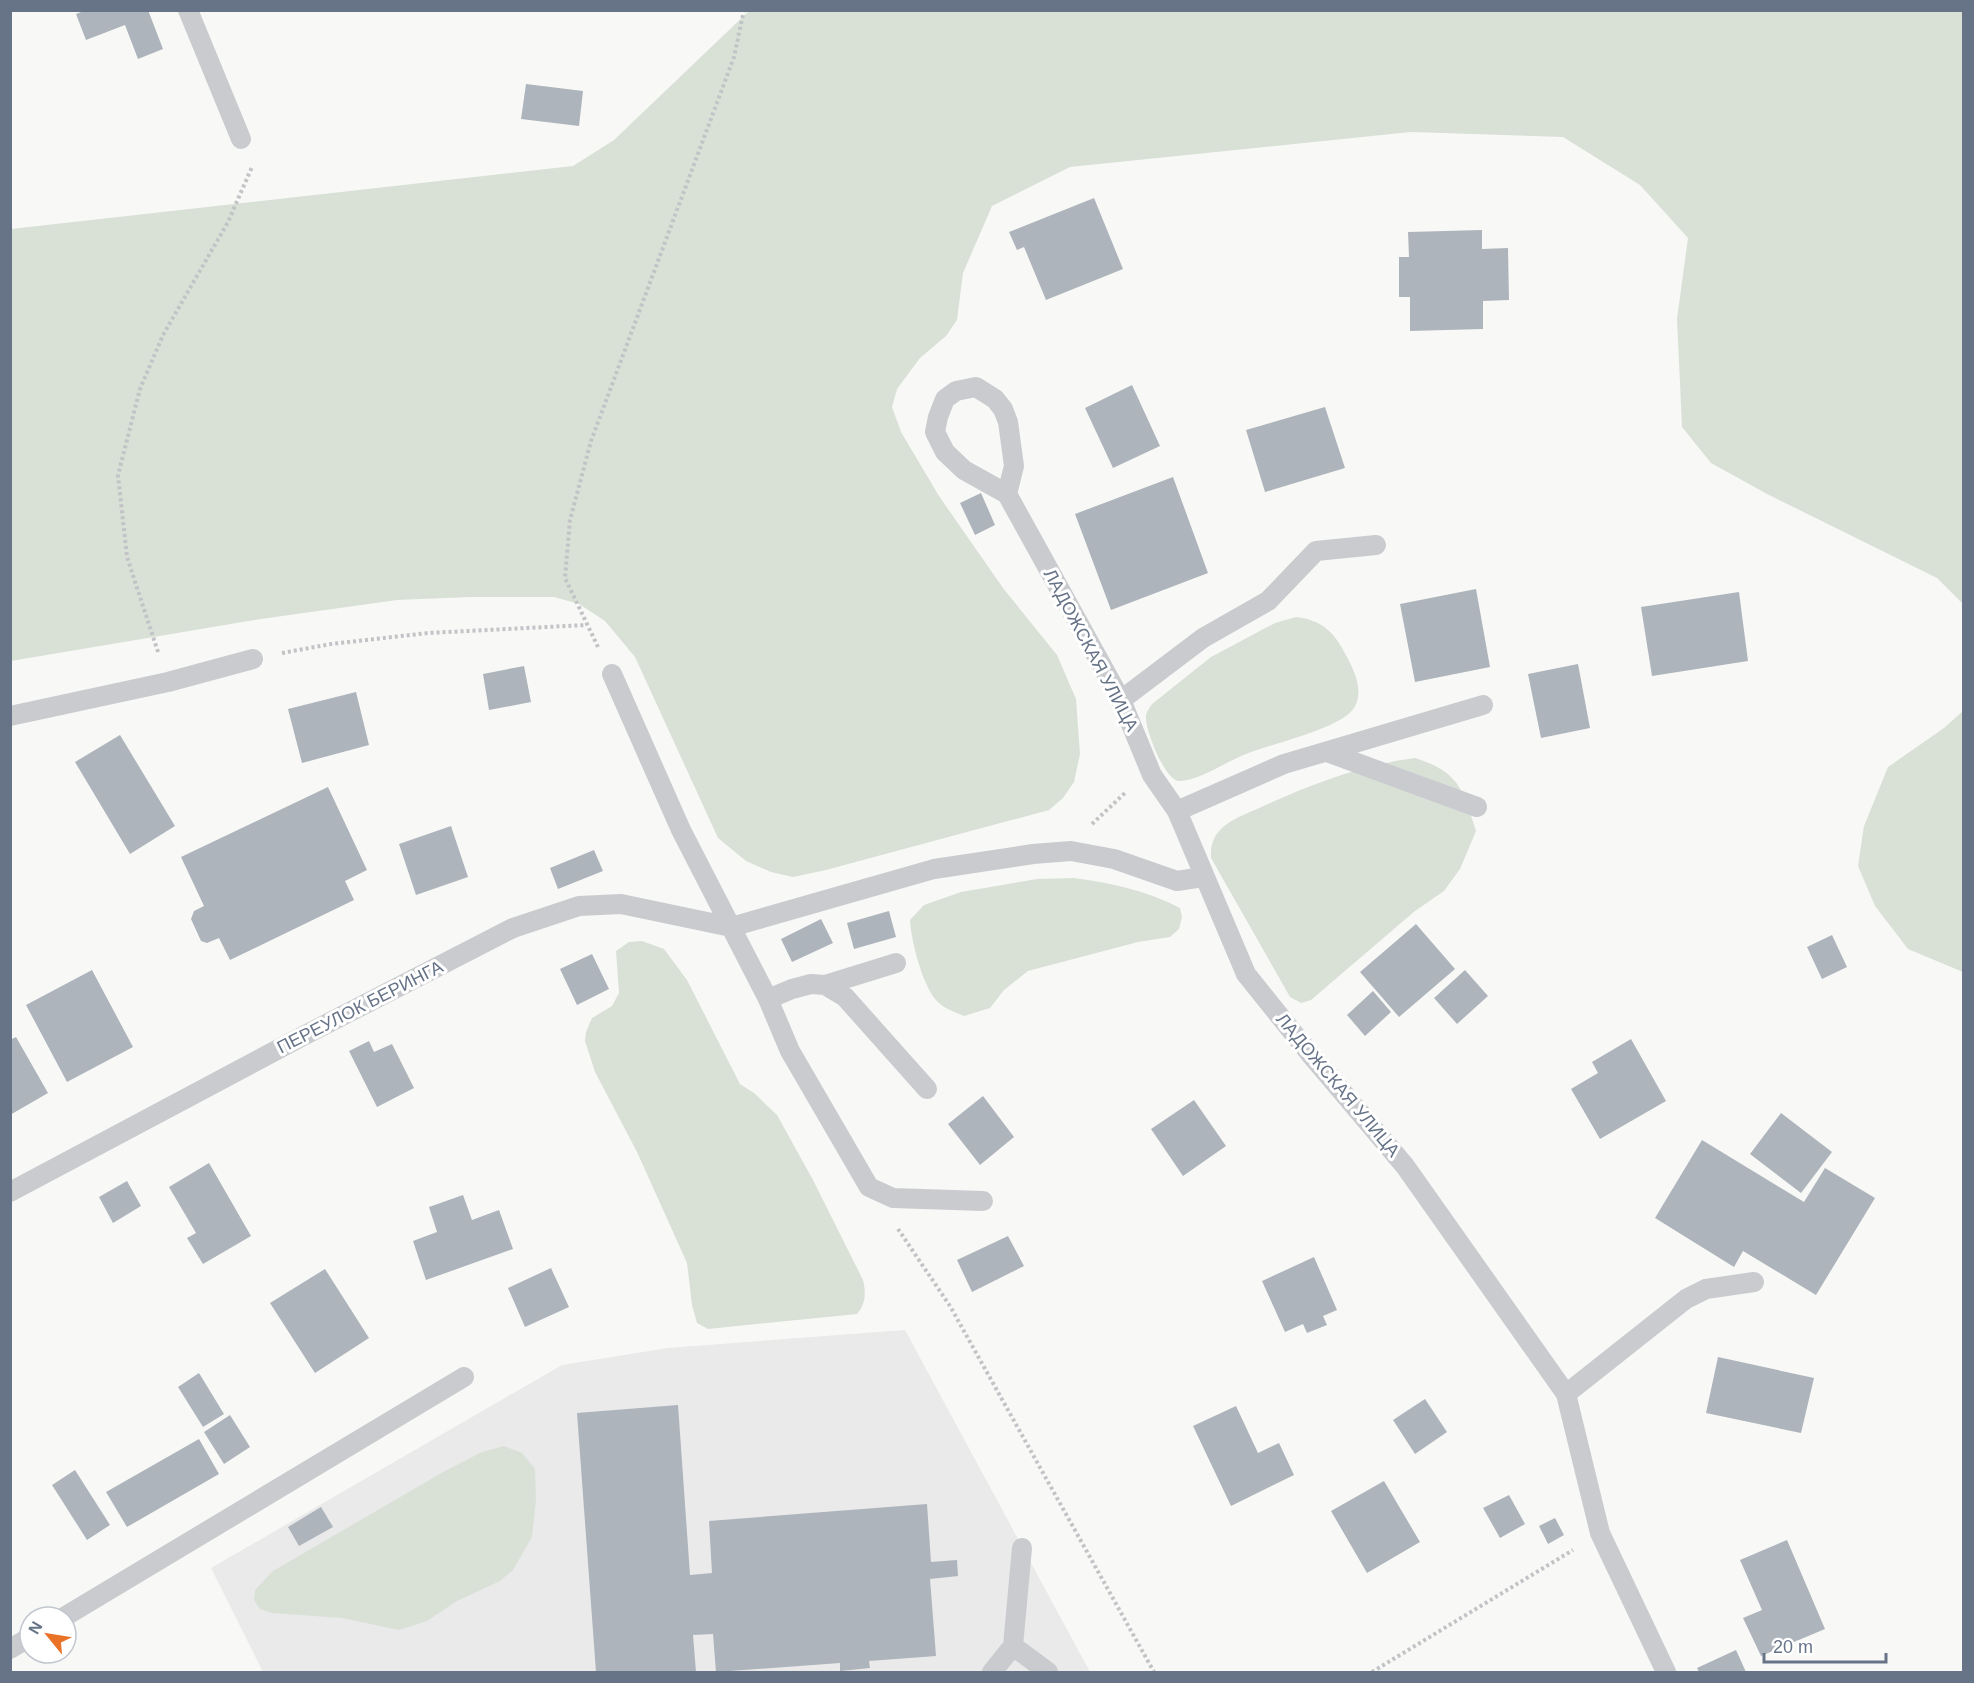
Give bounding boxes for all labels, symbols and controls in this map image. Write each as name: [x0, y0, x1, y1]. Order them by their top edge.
street label: ЛАДОЖСКАЯ УЛИЦА: [1040, 565, 1142, 735]
street label: ПЕРЕУЛОК БЕРИНГА: [274, 956, 446, 1058]
street label: ЛАДОЖСКАЯ УЛИЦА: [1272, 1009, 1404, 1161]
north arrow: [18, 1605, 78, 1665]
text: N: [25, 1618, 46, 1637]
scale bar: [1764, 1626, 1886, 1664]
text: 20 m: [1773, 1637, 1813, 1657]

